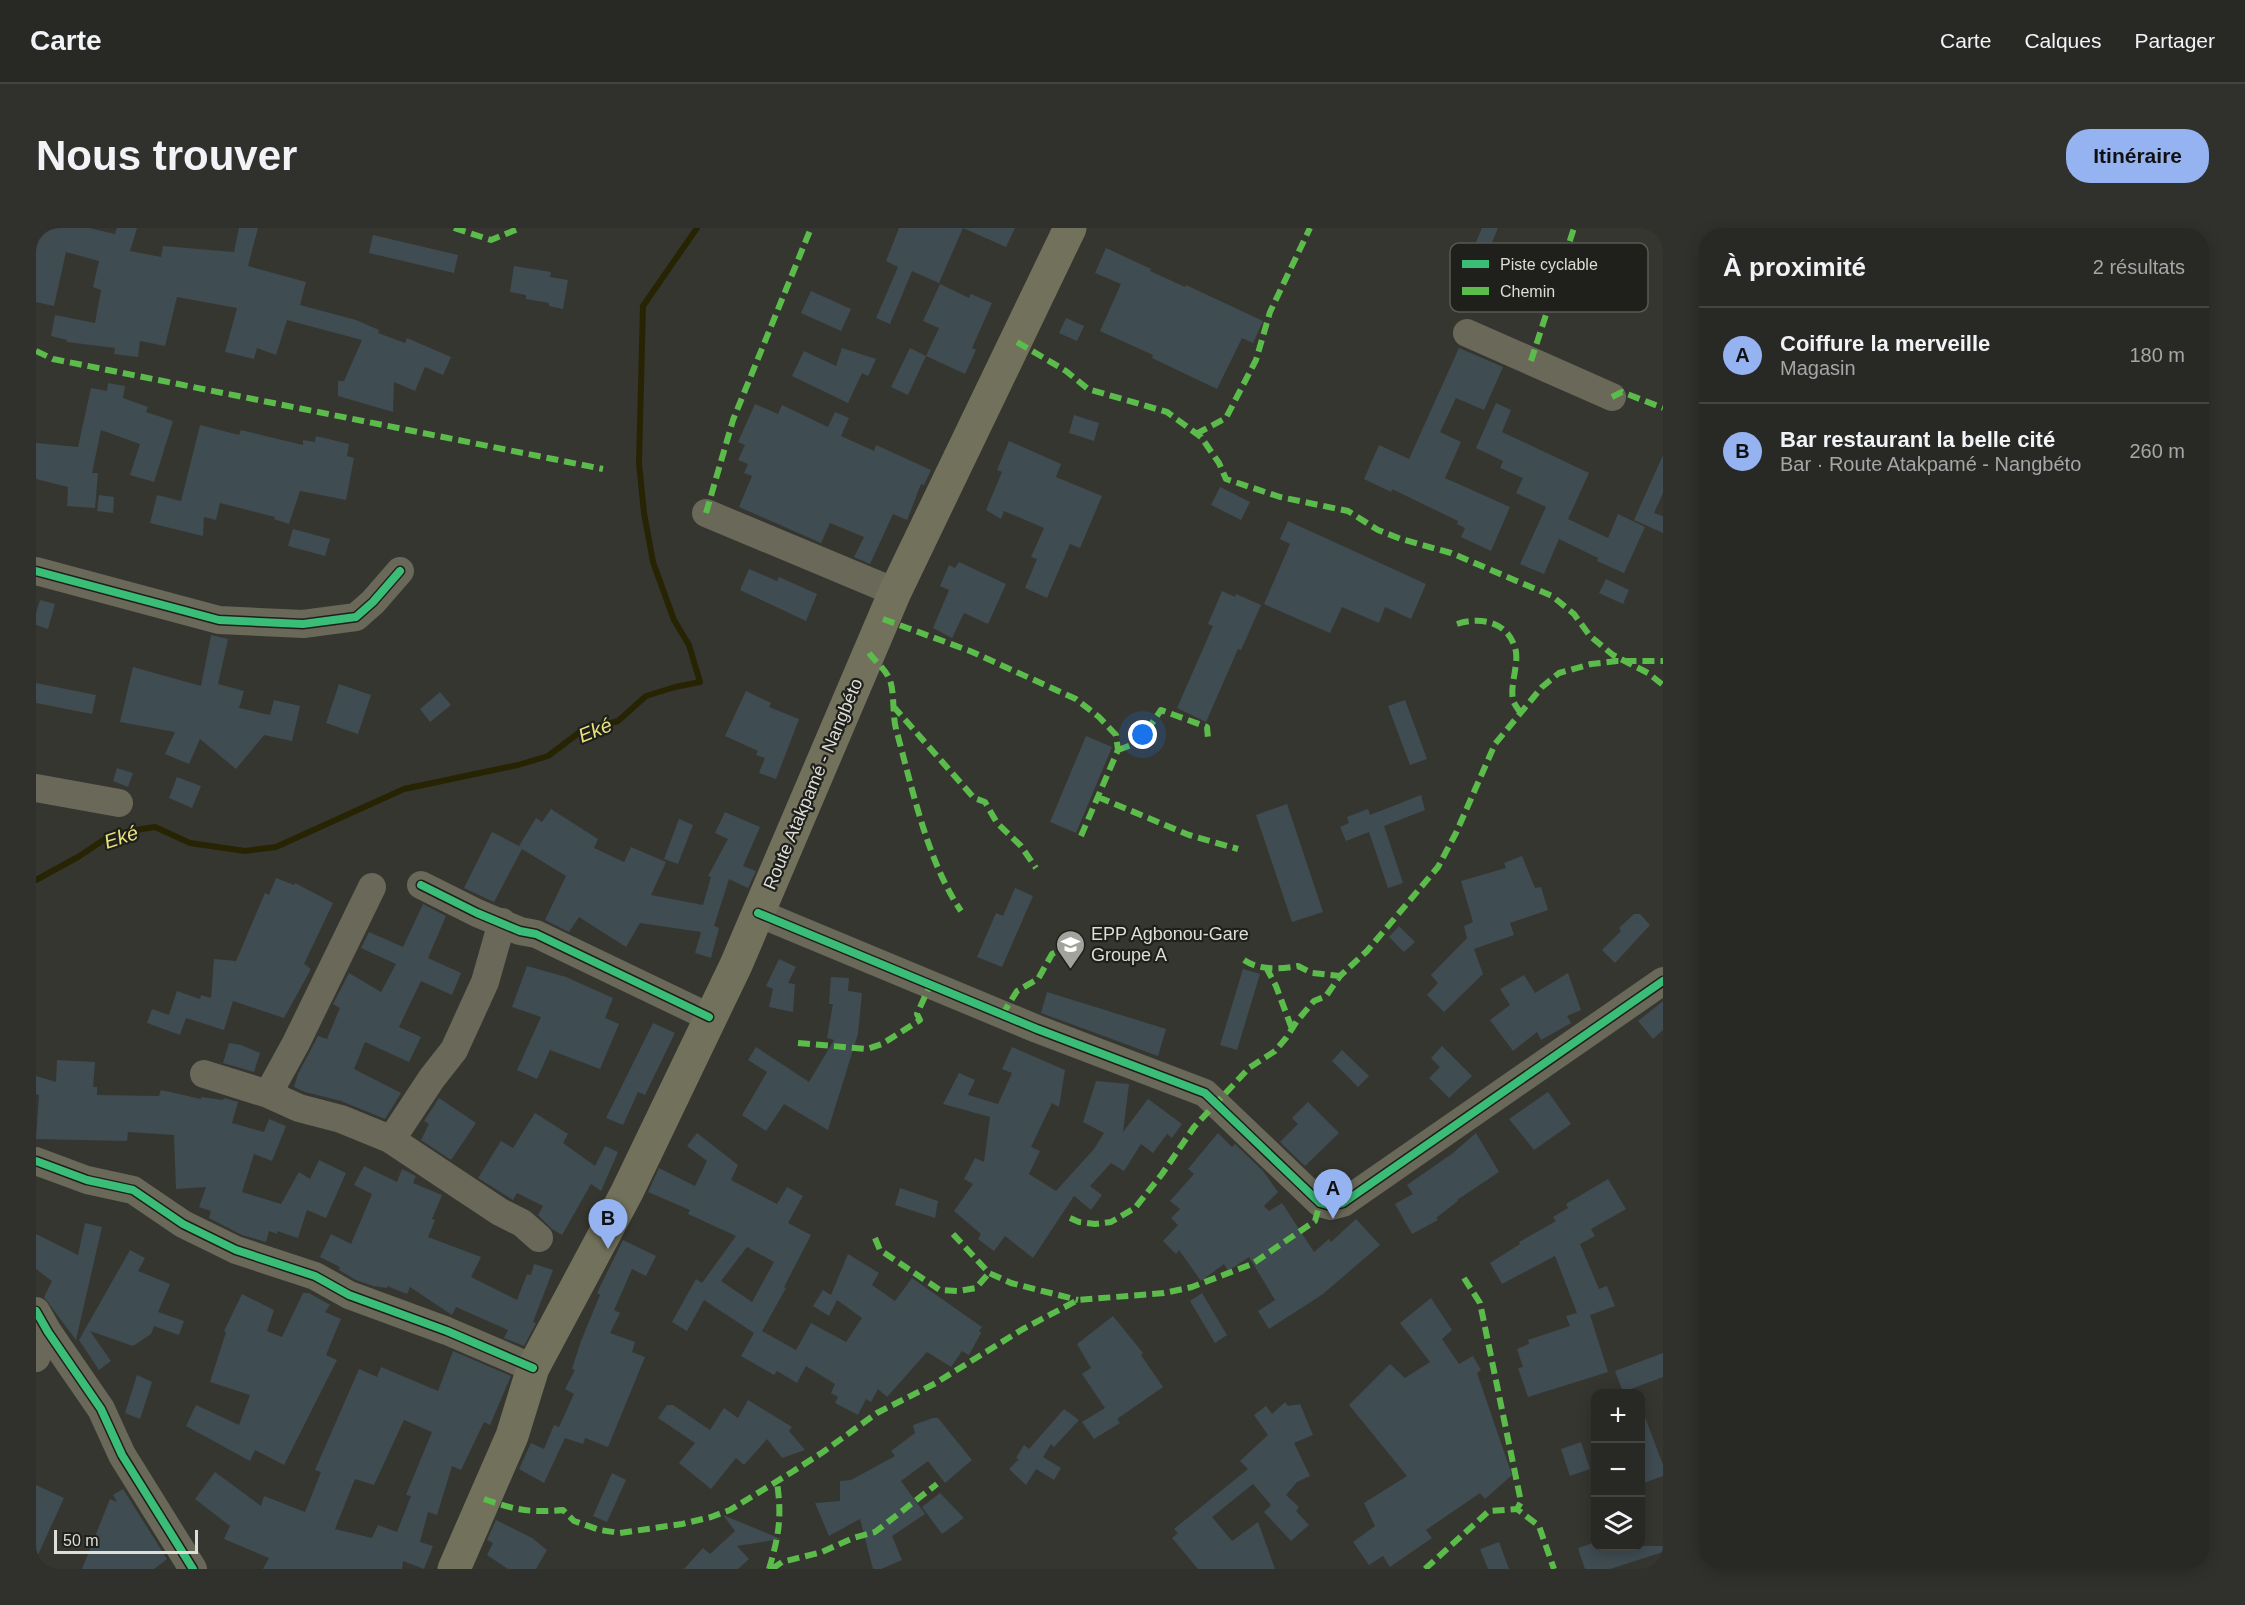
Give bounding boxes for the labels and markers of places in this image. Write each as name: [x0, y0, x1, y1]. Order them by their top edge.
place label: EPP Agbonou-Gare Groupe A: [1091, 924, 1249, 965]
school or university icon: EPP Agbonou-Gare Groupe A: [1054, 928, 1086, 970]
pin: A: [1314, 1170, 1352, 1219]
pin: B: [588, 1200, 628, 1249]

